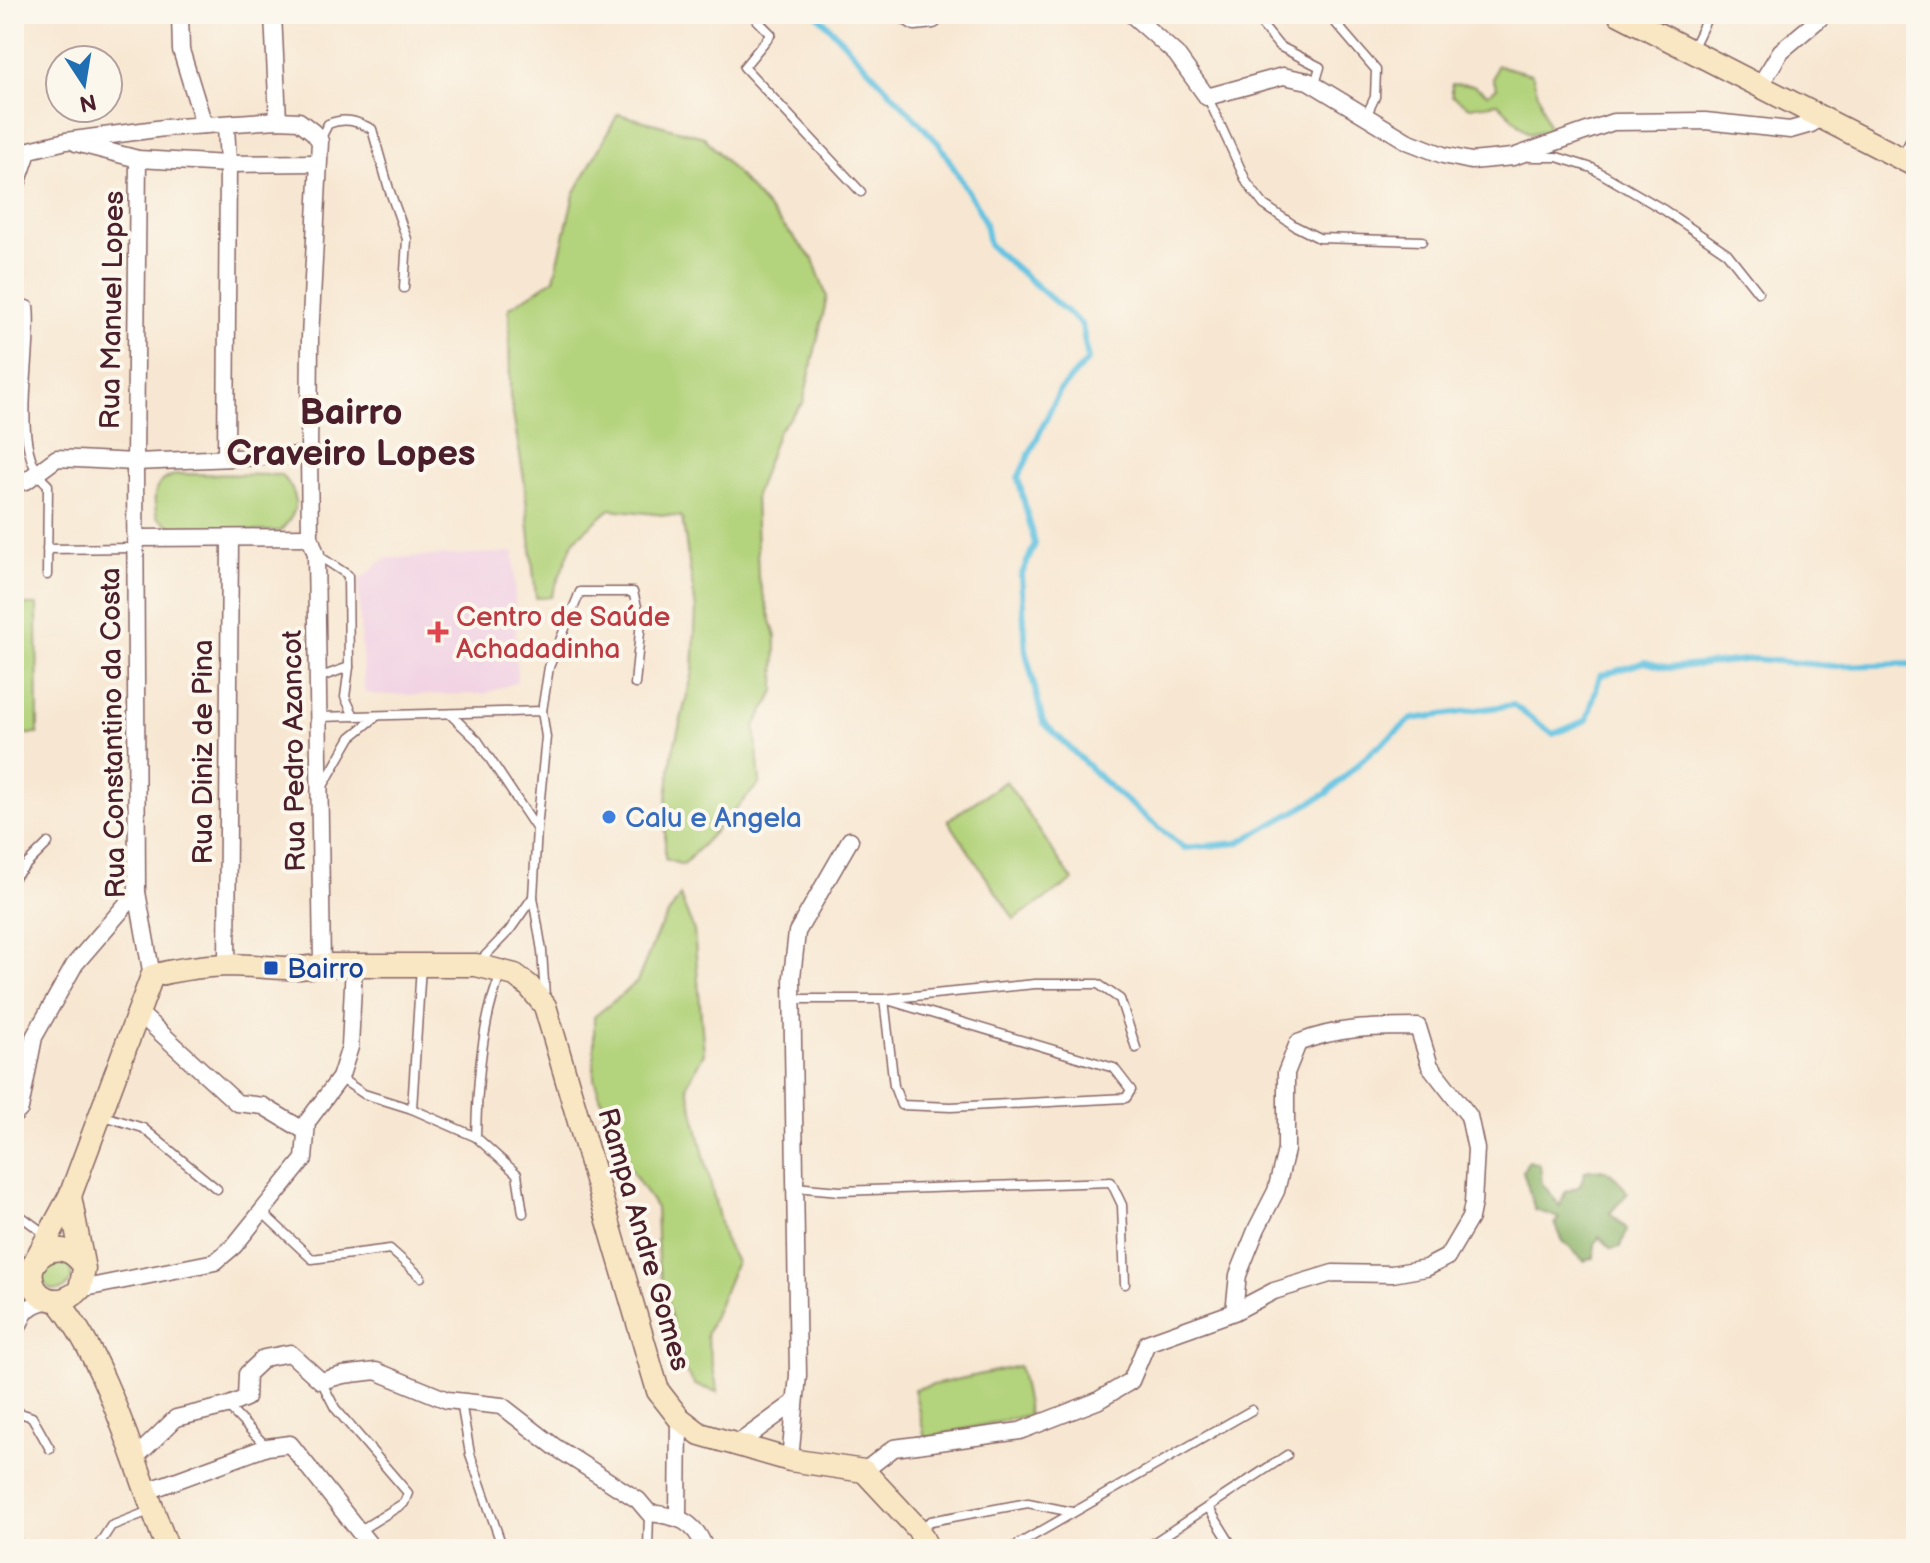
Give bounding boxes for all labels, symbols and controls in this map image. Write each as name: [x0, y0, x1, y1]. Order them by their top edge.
north arrow: [44, 44, 124, 124]
text: N: [77, 87, 99, 117]
street label: Rua Manuel Lopes: [94, 190, 131, 430]
district label: Bairro Craveiro Lopes: [226, 392, 476, 476]
street label: Rua Constantino da Costa: [94, 567, 133, 899]
place label: Centro de Saúde Achadadinha: [456, 601, 670, 666]
marker: Centro de Saúde Achadadinha: [427, 621, 449, 643]
street label: Rua Pedro Azancot: [276, 629, 313, 872]
street label: Rua Diniz de Pina: [187, 639, 220, 865]
place label: Calu e Angela: [625, 802, 802, 835]
marker: Calu e Angela: [600, 808, 618, 826]
place label: Bairro: [287, 953, 364, 986]
marker: Bairro: [262, 959, 280, 977]
street label: Rampa Andre Gomes: [590, 1104, 697, 1375]

